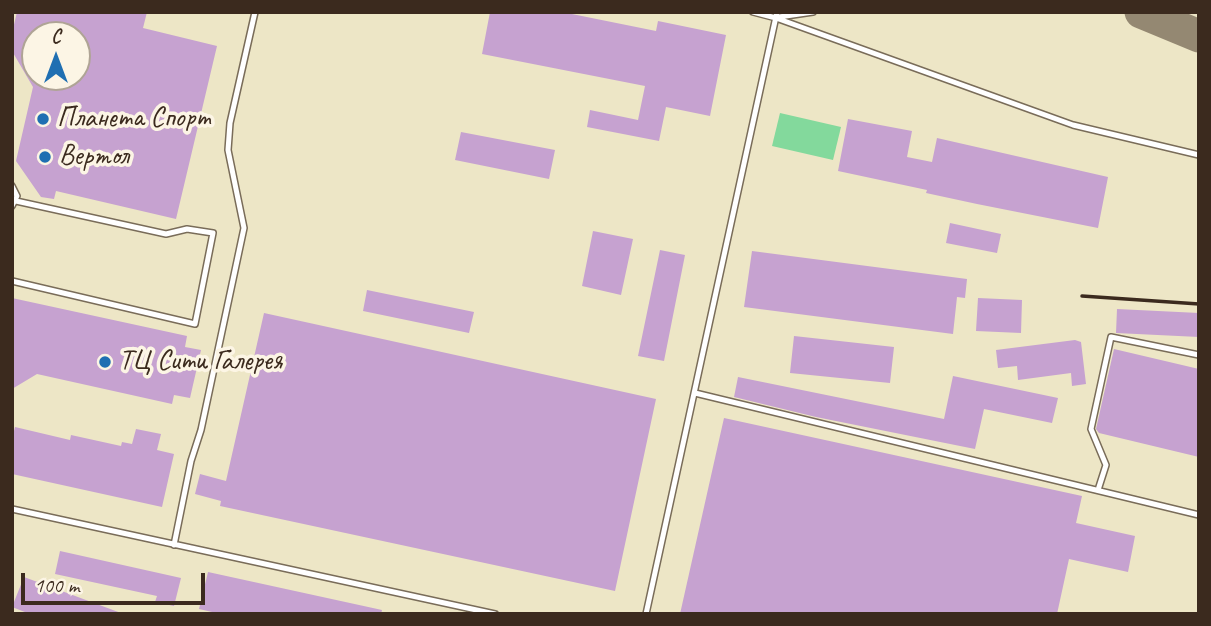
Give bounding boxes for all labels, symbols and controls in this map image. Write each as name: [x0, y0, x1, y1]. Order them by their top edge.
north arrow: [21, 21, 91, 91]
text: С: [51, 25, 61, 49]
place label: Планета Спорт: [57, 102, 211, 136]
marker: Планета Спорт: [35, 111, 51, 127]
place label: Вертол: [59, 140, 128, 174]
marker: Вертол: [37, 149, 53, 165]
place label: ТЦ Сити Галерея: [119, 345, 282, 379]
marker: ТЦ Сити Галерея: [97, 354, 113, 370]
scale bar: [24, 560, 208, 604]
text: 100 m: [34, 572, 79, 598]

